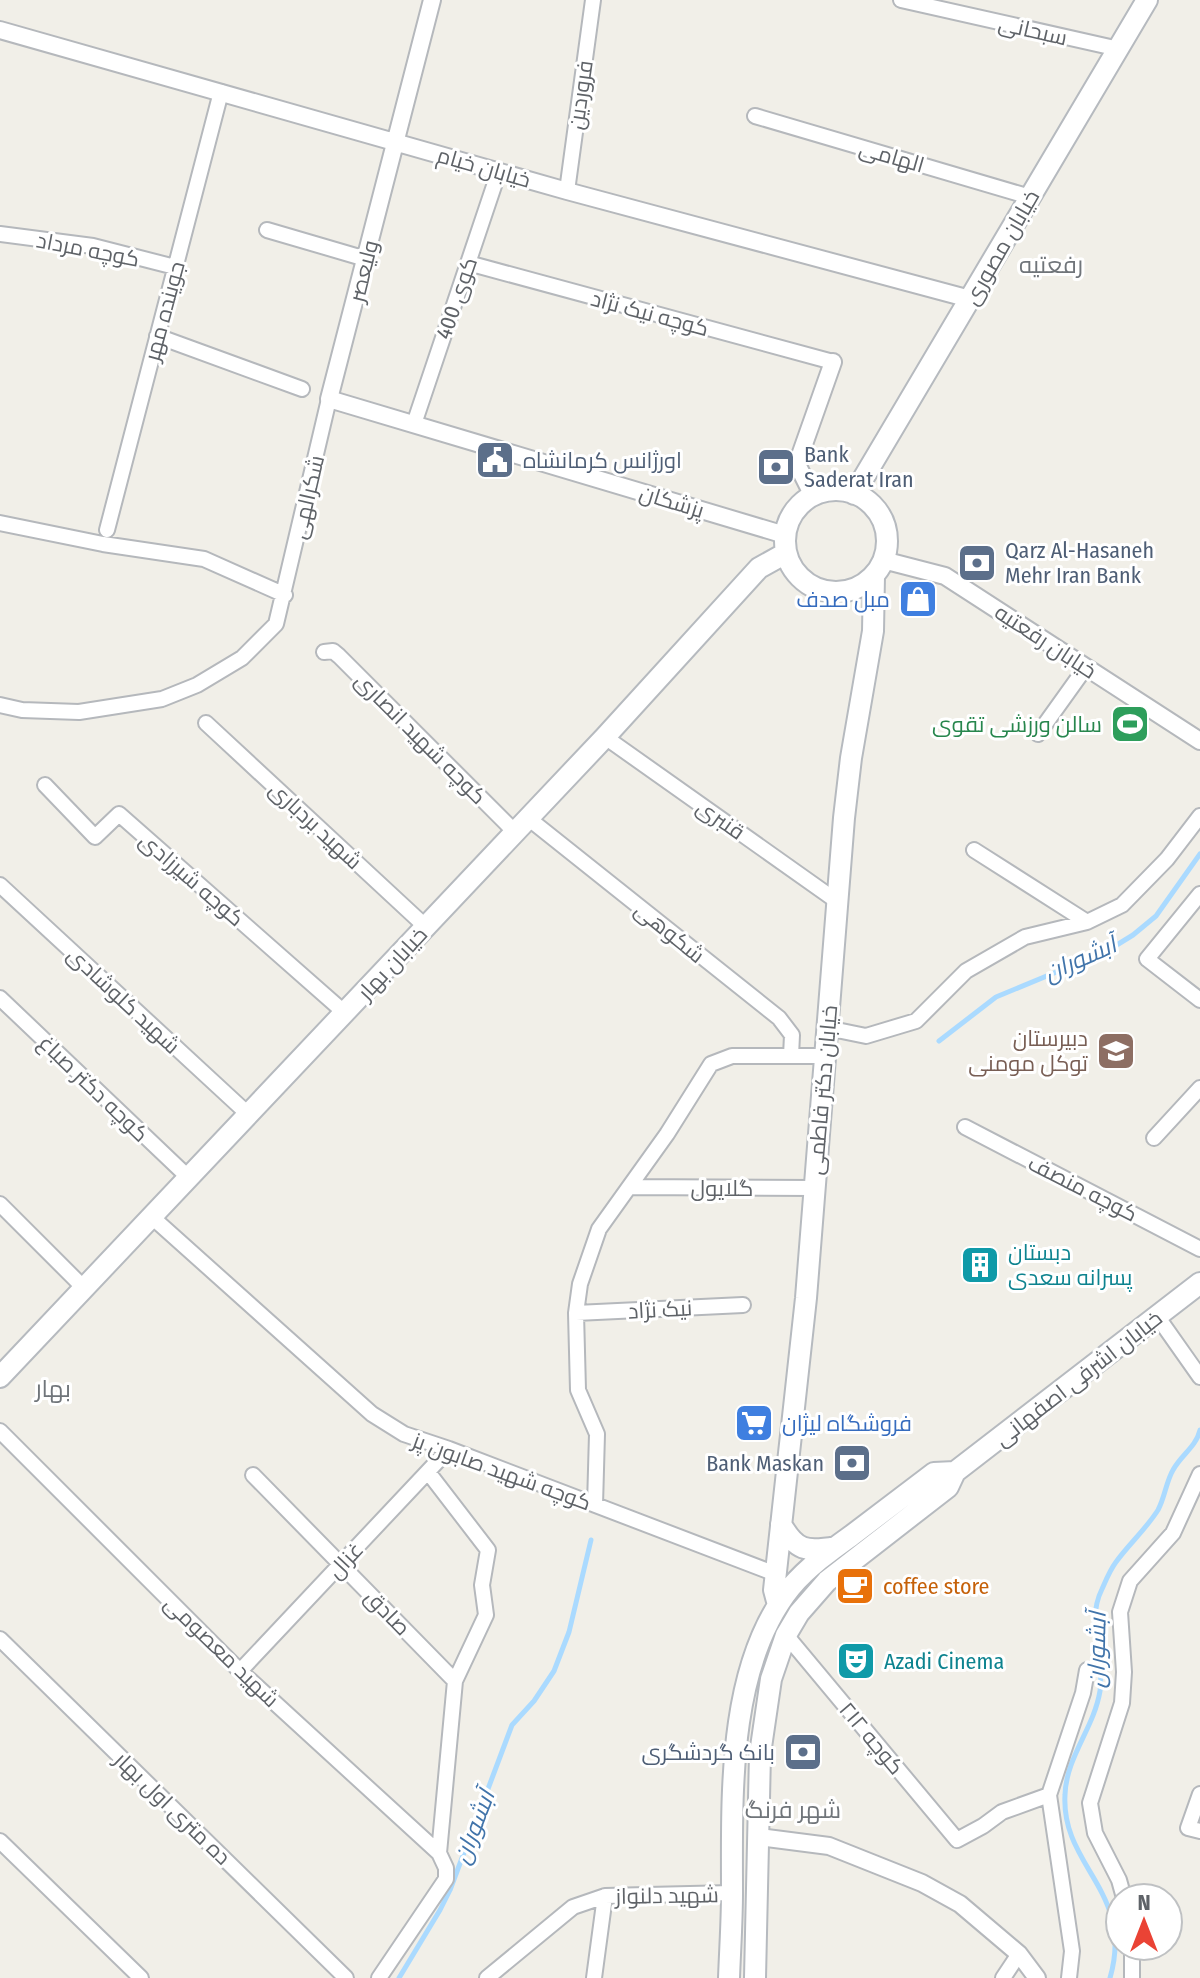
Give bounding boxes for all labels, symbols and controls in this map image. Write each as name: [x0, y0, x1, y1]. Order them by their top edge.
street label: سبحانی: [996, 9, 1070, 51]
street label: فروردین: [562, 59, 599, 131]
street label: الهامی: [856, 134, 928, 179]
street label: خیابان خیام: [433, 141, 534, 196]
street label: خیابان مصوری: [958, 185, 1045, 310]
street label: کوچه مرداد: [34, 226, 142, 274]
street label: ولیعصر: [342, 237, 384, 307]
district label: رفعتیه: [1019, 251, 1083, 279]
street label: کوی 400: [430, 254, 483, 343]
street label: جوینده مهر: [138, 258, 191, 366]
street label: کوچه نیک نژاد: [588, 285, 712, 343]
public building icon: اورژانس کرمانشاه: [474, 439, 516, 481]
place label: Bank Saderat Iran: [804, 441, 914, 493]
bank icon: Bank Saderat Iran: [755, 446, 797, 488]
place label: اورژانس کرمانشاه: [523, 447, 682, 474]
street label: شکرالهی: [285, 453, 330, 542]
street label: پزشکان: [636, 479, 708, 525]
place label: Qarz Al-Hasaneh Mehr Iran Bank: [1005, 537, 1154, 589]
bank icon: Qarz Al-Hasaneh Mehr Iran Bank: [956, 542, 998, 584]
shop icon: مبل صدف: [897, 578, 939, 620]
place label: مبل صدف: [796, 586, 890, 613]
street label: خیابان رفعتیه: [990, 598, 1102, 684]
street label: کوچه شهید انصاری: [348, 667, 492, 811]
sports icon: سالن ورزشی تقوی: [1109, 703, 1151, 745]
place label: سالن ورزشی تقوی: [932, 711, 1102, 738]
street label: شهید بردباری: [264, 776, 368, 875]
street label: قنبری: [691, 793, 750, 846]
street label: کوچه شیرزادی: [133, 827, 250, 933]
street label: شکوهی: [629, 896, 710, 969]
street label: خیابان بهار: [350, 921, 433, 1007]
water label: آبشوران: [1040, 928, 1126, 987]
street label: شهید کلوشادی: [62, 941, 186, 1059]
street label: خیابان دکتر فاطمی: [802, 1004, 843, 1176]
place label: دبیرستان توکل مومنی: [968, 1025, 1088, 1077]
street label: کوچه دکتر صباغ: [32, 1029, 154, 1148]
school or university icon: دبیرستان توکل مومنی: [1095, 1030, 1137, 1072]
street label: کوچه منصف: [1023, 1149, 1142, 1228]
street label: گلایول: [691, 1175, 753, 1202]
place label: دبستان پسرانه سعدی: [1008, 1239, 1132, 1292]
building icon: دبستان پسرانه سعدی: [959, 1244, 1001, 1286]
street label: نیک نژاد: [627, 1294, 693, 1325]
street label: خیابان اشرفی اصفهانی: [989, 1304, 1168, 1452]
district label: بهار: [33, 1375, 71, 1403]
supermarket icon: فروشگاه لیژان: [733, 1402, 775, 1444]
place label: فروشگاه لیژان: [782, 1410, 912, 1437]
street label: کوچه شهید صابون پز: [407, 1426, 595, 1517]
bank icon: Bank Maskan: [831, 1442, 873, 1484]
place label: Bank Maskan: [706, 1450, 824, 1477]
street label: غزال: [322, 1536, 369, 1584]
cafe icon: coffee store: [834, 1565, 876, 1607]
place label: coffee store: [883, 1573, 989, 1600]
street label: صادق: [359, 1583, 416, 1641]
street label: شهید معصومی: [159, 1590, 285, 1713]
water label: آبشوران: [1082, 1606, 1112, 1688]
theatre icon: Azadi Cinema: [835, 1640, 877, 1682]
place label: Azadi Cinema: [884, 1648, 1004, 1675]
street label: کوچه ۲۱۲: [833, 1696, 910, 1781]
bank icon: بانک گردشگری: [782, 1731, 824, 1773]
place label: بانک گردشگری: [641, 1739, 775, 1766]
street label: ده متری اول بهار: [107, 1745, 236, 1871]
water label: آبشوران: [447, 1781, 503, 1868]
district label: شهر فرنگ: [745, 1796, 841, 1824]
street label: شهید دلنواز: [613, 1881, 719, 1910]
north arrow: [1104, 1882, 1184, 1962]
text: N: [1137, 1889, 1151, 1916]

